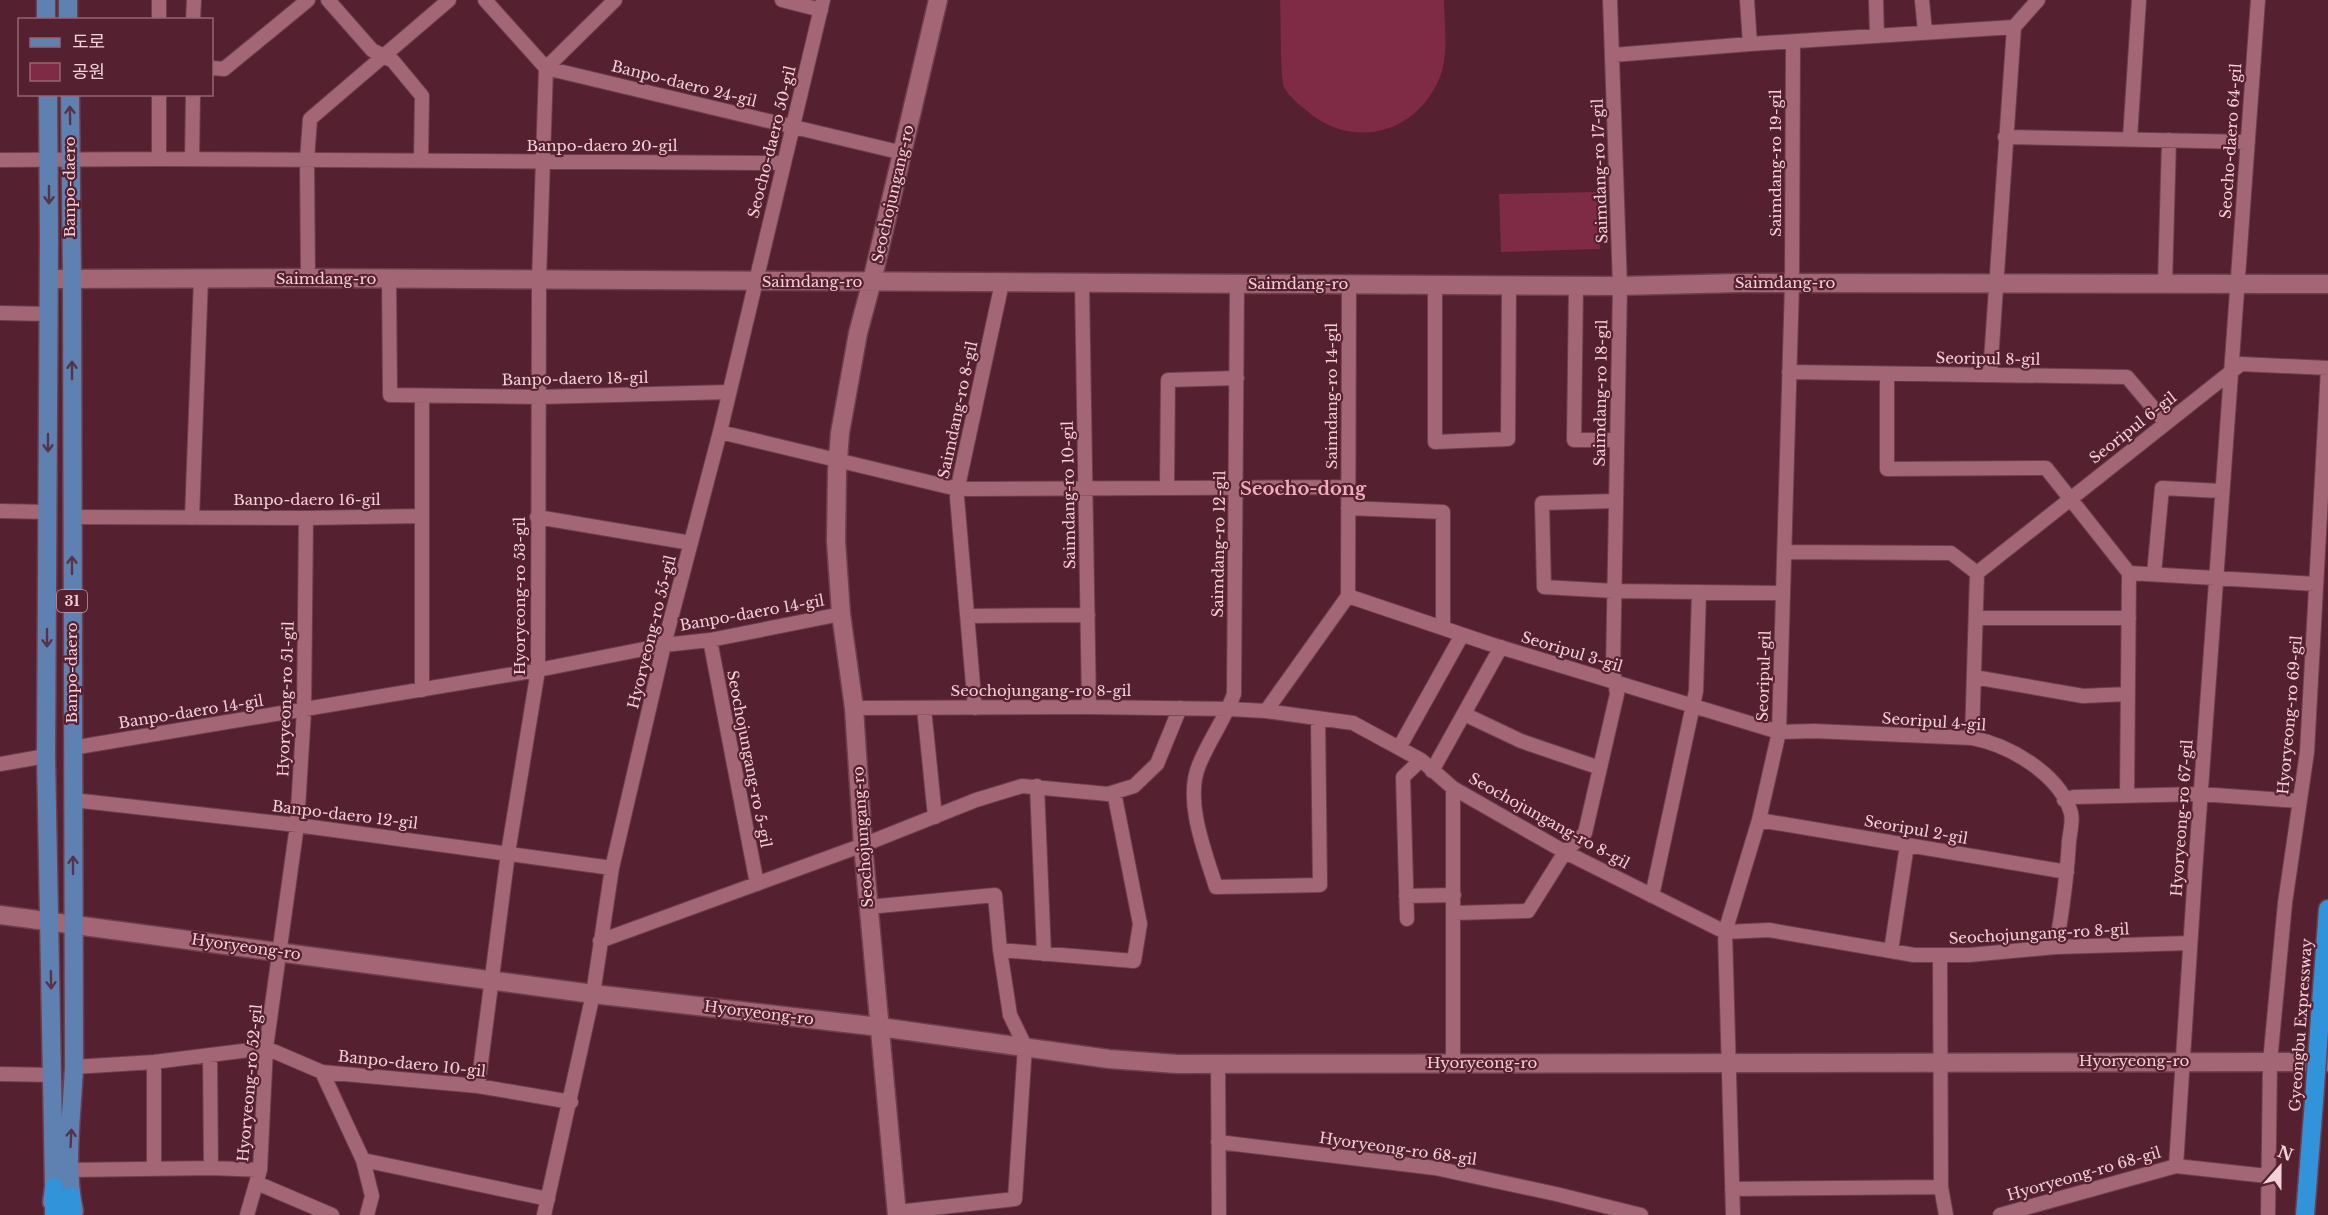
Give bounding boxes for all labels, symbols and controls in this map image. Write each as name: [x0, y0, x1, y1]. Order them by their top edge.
legend: [18, 18, 213, 96]
text: 도로: [72, 31, 105, 53]
street label: Banpo-daero 24-gil: [609, 56, 759, 111]
text: 공원: [72, 61, 105, 83]
street label: Seocho-daero 64-gil: [2216, 63, 2245, 219]
street label: Seocho-daero 50-gil: [743, 64, 800, 220]
street label: Saimdang-ro 19-gil: [1766, 89, 1785, 237]
street label: Saimdang-ro 17-gil: [1587, 98, 1612, 244]
one-way arrow: [64, 106, 76, 126]
street label: Seochojungang-ro: [867, 123, 918, 265]
street label: Banpo-daero: [60, 136, 79, 237]
street label: Banpo-daero 20-gil: [526, 136, 678, 155]
one-way arrow: [43, 184, 55, 204]
street label: Saimdang-ro: [276, 269, 377, 288]
street label: Saimdang-ro: [762, 272, 863, 291]
street label: Saimdang-ro: [1735, 273, 1836, 292]
street label: Saimdang-ro: [1248, 274, 1349, 293]
street label: Saimdang-ro 18-gil: [1590, 319, 1611, 466]
street label: Saimdang-ro 14-gil: [1322, 323, 1341, 469]
street label: Saimdang-ro 8-gil: [934, 339, 981, 480]
street label: Seoripul 8-gil: [1935, 348, 2041, 369]
one-way arrow: [66, 361, 78, 381]
street label: Banpo-daero 18-gil: [501, 368, 649, 389]
street label: Seoripul 6-gil: [2085, 388, 2180, 468]
street label: Saimdang-ro 10-gil: [1058, 421, 1079, 569]
one-way arrow: [42, 432, 54, 452]
street label: Saimdang-ro 12-gil: [1208, 470, 1229, 618]
district label: Seocho-dong: [1240, 478, 1367, 500]
street label: Banpo-daero 16-gil: [233, 490, 381, 509]
street label: Hyoryeong-ro 53-gil: [510, 517, 529, 675]
street label: Hyoryeong-ro 55-gil: [623, 553, 680, 711]
one-way arrow: [66, 556, 78, 576]
road number: 31: [57, 590, 87, 612]
street label: Banpo-daero 14-gil: [678, 590, 826, 635]
street label: Hyoryeong-ro 51-gil: [273, 621, 298, 777]
street label: Banpo-daero: [62, 622, 81, 723]
one-way arrow: [41, 627, 53, 647]
street label: Seoripul 3-gil: [1519, 627, 1625, 676]
street label: Seoripul-gil: [1752, 630, 1775, 722]
street label: Hyoryeong-ro 69-gil: [2273, 634, 2306, 795]
street label: Seochojungang-ro 5-gil: [723, 669, 776, 849]
street label: Seochojungang-ro 8-gil: [951, 681, 1132, 700]
street label: Banpo-daero 14-gil: [117, 691, 265, 732]
street label: Seoripul 4-gil: [1881, 708, 1987, 735]
street label: Hyoryeong-ro 67-gil: [2167, 739, 2196, 897]
street label: Seochojungang-ro: [848, 766, 877, 908]
street label: Seochojungang-ro 8-gil: [1466, 768, 1633, 873]
street label: Banpo-daero 12-gil: [271, 796, 419, 833]
street label: Seoripul 2-gil: [1863, 811, 1970, 848]
one-way arrow: [67, 856, 79, 876]
street label: Seochojungang-ro 8-gil: [1948, 919, 2130, 948]
street label: Hyoryeong-ro: [190, 929, 302, 964]
street label: Gyeongbu Expressway: [2285, 937, 2316, 1112]
one-way arrow: [45, 969, 57, 989]
street label: Hyoryeong-ro: [703, 996, 815, 1029]
street label: Hyoryeong-ro 52-gil: [233, 1003, 266, 1163]
street label: Banpo-daero 10-gil: [337, 1046, 487, 1081]
street label: Hyoryeong-ro: [2079, 1051, 2189, 1070]
street label: Hyoryeong-ro: [1427, 1053, 1537, 1072]
one-way arrow: [66, 1128, 77, 1148]
street label: Hyoryeong-ro 68-gil: [1318, 1128, 1478, 1169]
north arrow: [2250, 1137, 2310, 1197]
text: N: [2275, 1141, 2296, 1165]
street label: Hyoryeong-ro 68-gil: [2005, 1142, 2163, 1205]

